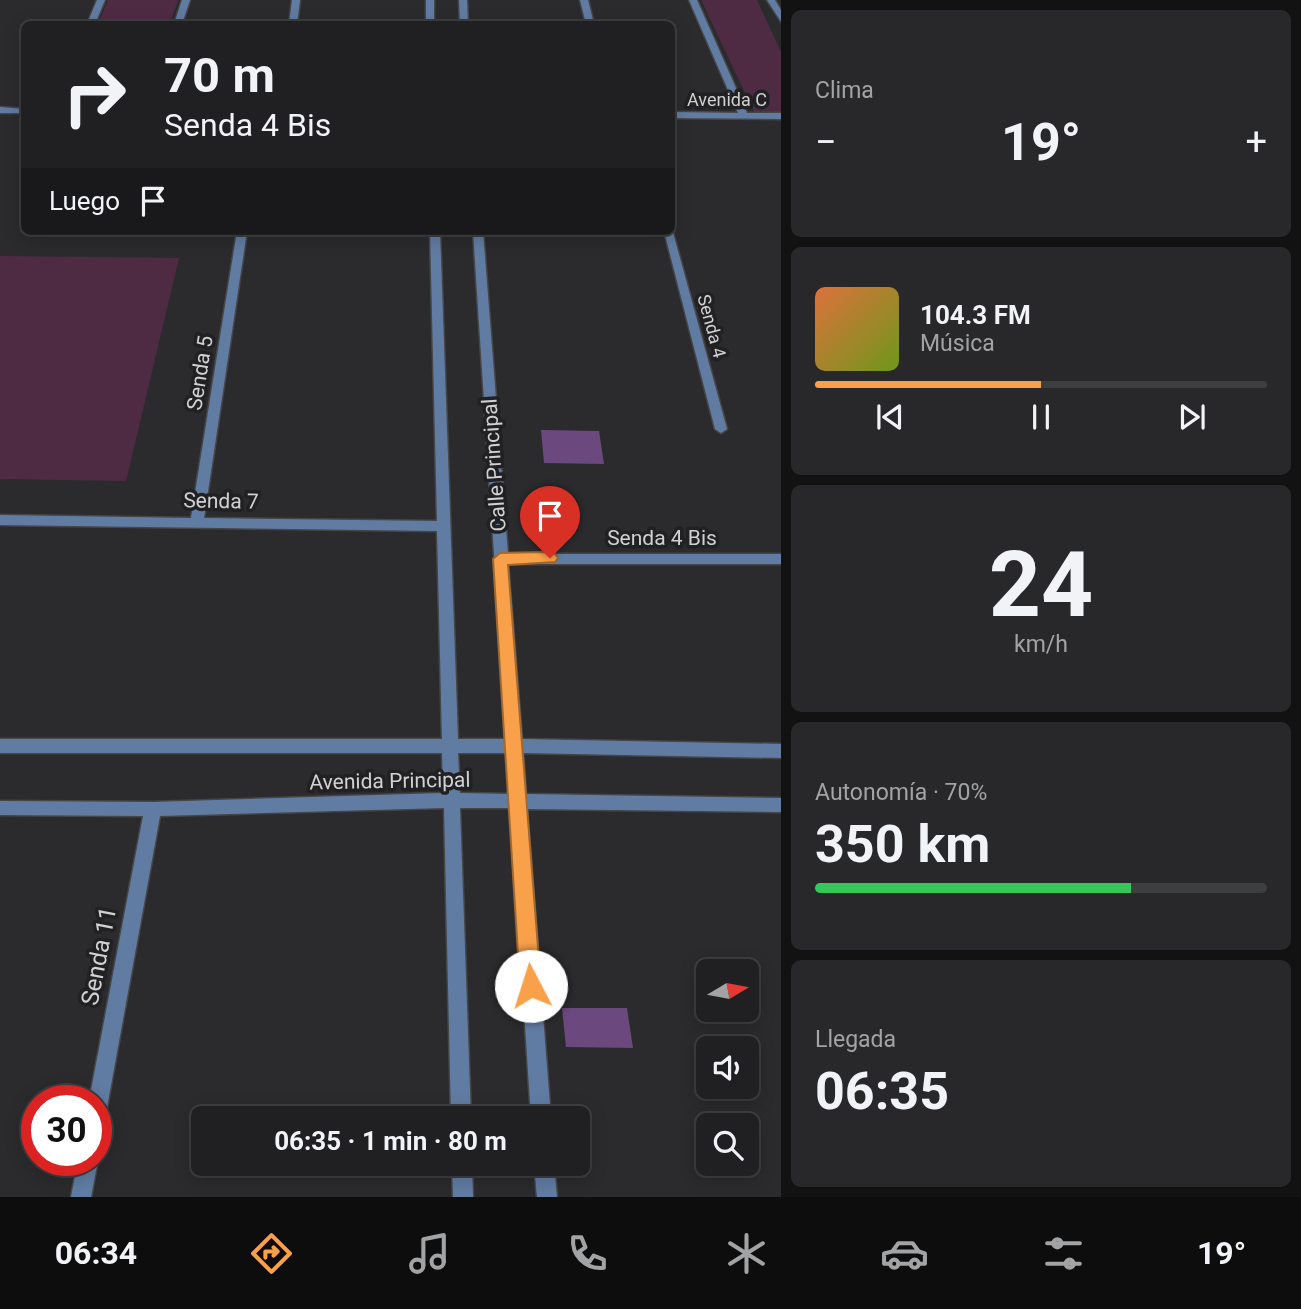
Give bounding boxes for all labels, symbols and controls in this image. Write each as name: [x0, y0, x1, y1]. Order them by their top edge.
text: 70 m: [164, 47, 275, 104]
icon: right: [49, 49, 140, 140]
text: Clima: [815, 77, 874, 104]
street label: Avenida C: [687, 89, 767, 110]
text: Senda 4 Bis: [164, 106, 331, 144]
text: 19°: [1001, 112, 1081, 173]
text: −: [815, 120, 837, 164]
text: +: [1245, 120, 1267, 164]
icon: arrive: [134, 182, 172, 220]
text: Luego: [49, 186, 120, 216]
street label: Senda 4: [693, 292, 731, 360]
text: 104.3 FM: [920, 300, 1031, 330]
text: Música: [920, 330, 995, 357]
street label: Senda 5: [182, 334, 218, 412]
street label: Calle Principal: [477, 398, 511, 532]
icon: previous: [871, 398, 909, 436]
icon: pause: [1022, 398, 1060, 436]
icon: next: [1173, 398, 1211, 436]
pin: [520, 486, 580, 558]
street label: Senda 7: [183, 488, 259, 514]
icon: arrive: [531, 497, 569, 535]
street label: Senda 4 Bis: [607, 526, 717, 550]
text: 24: [989, 532, 1093, 638]
text: km/h: [1014, 631, 1068, 658]
street label: Avenida Principal: [309, 768, 471, 794]
text: Autonomía · 70%: [815, 779, 987, 806]
text: 350 km: [815, 814, 990, 875]
street label: Senda 11: [76, 904, 122, 1008]
position arrow: [494, 949, 568, 1023]
north arrow: [696, 959, 760, 1022]
map controls: [696, 959, 759, 1176]
text: Llegada: [815, 1026, 896, 1053]
button: sound: [696, 1036, 759, 1099]
text: 06:35: [815, 1061, 949, 1122]
speed limit sign: 30: [21, 1085, 112, 1176]
button: search: [696, 1113, 759, 1176]
text: 06:35 · 1 min · 80 m: [274, 1126, 507, 1156]
icon: directions: [247, 1229, 296, 1278]
icon: music: [405, 1229, 454, 1278]
icon: phone: [563, 1229, 612, 1278]
icon: climate: [722, 1229, 771, 1278]
icon: car: [880, 1229, 929, 1278]
icon: filters: [1039, 1229, 1088, 1278]
text: 06:34: [55, 1234, 137, 1272]
text: 19°: [1197, 1234, 1246, 1272]

